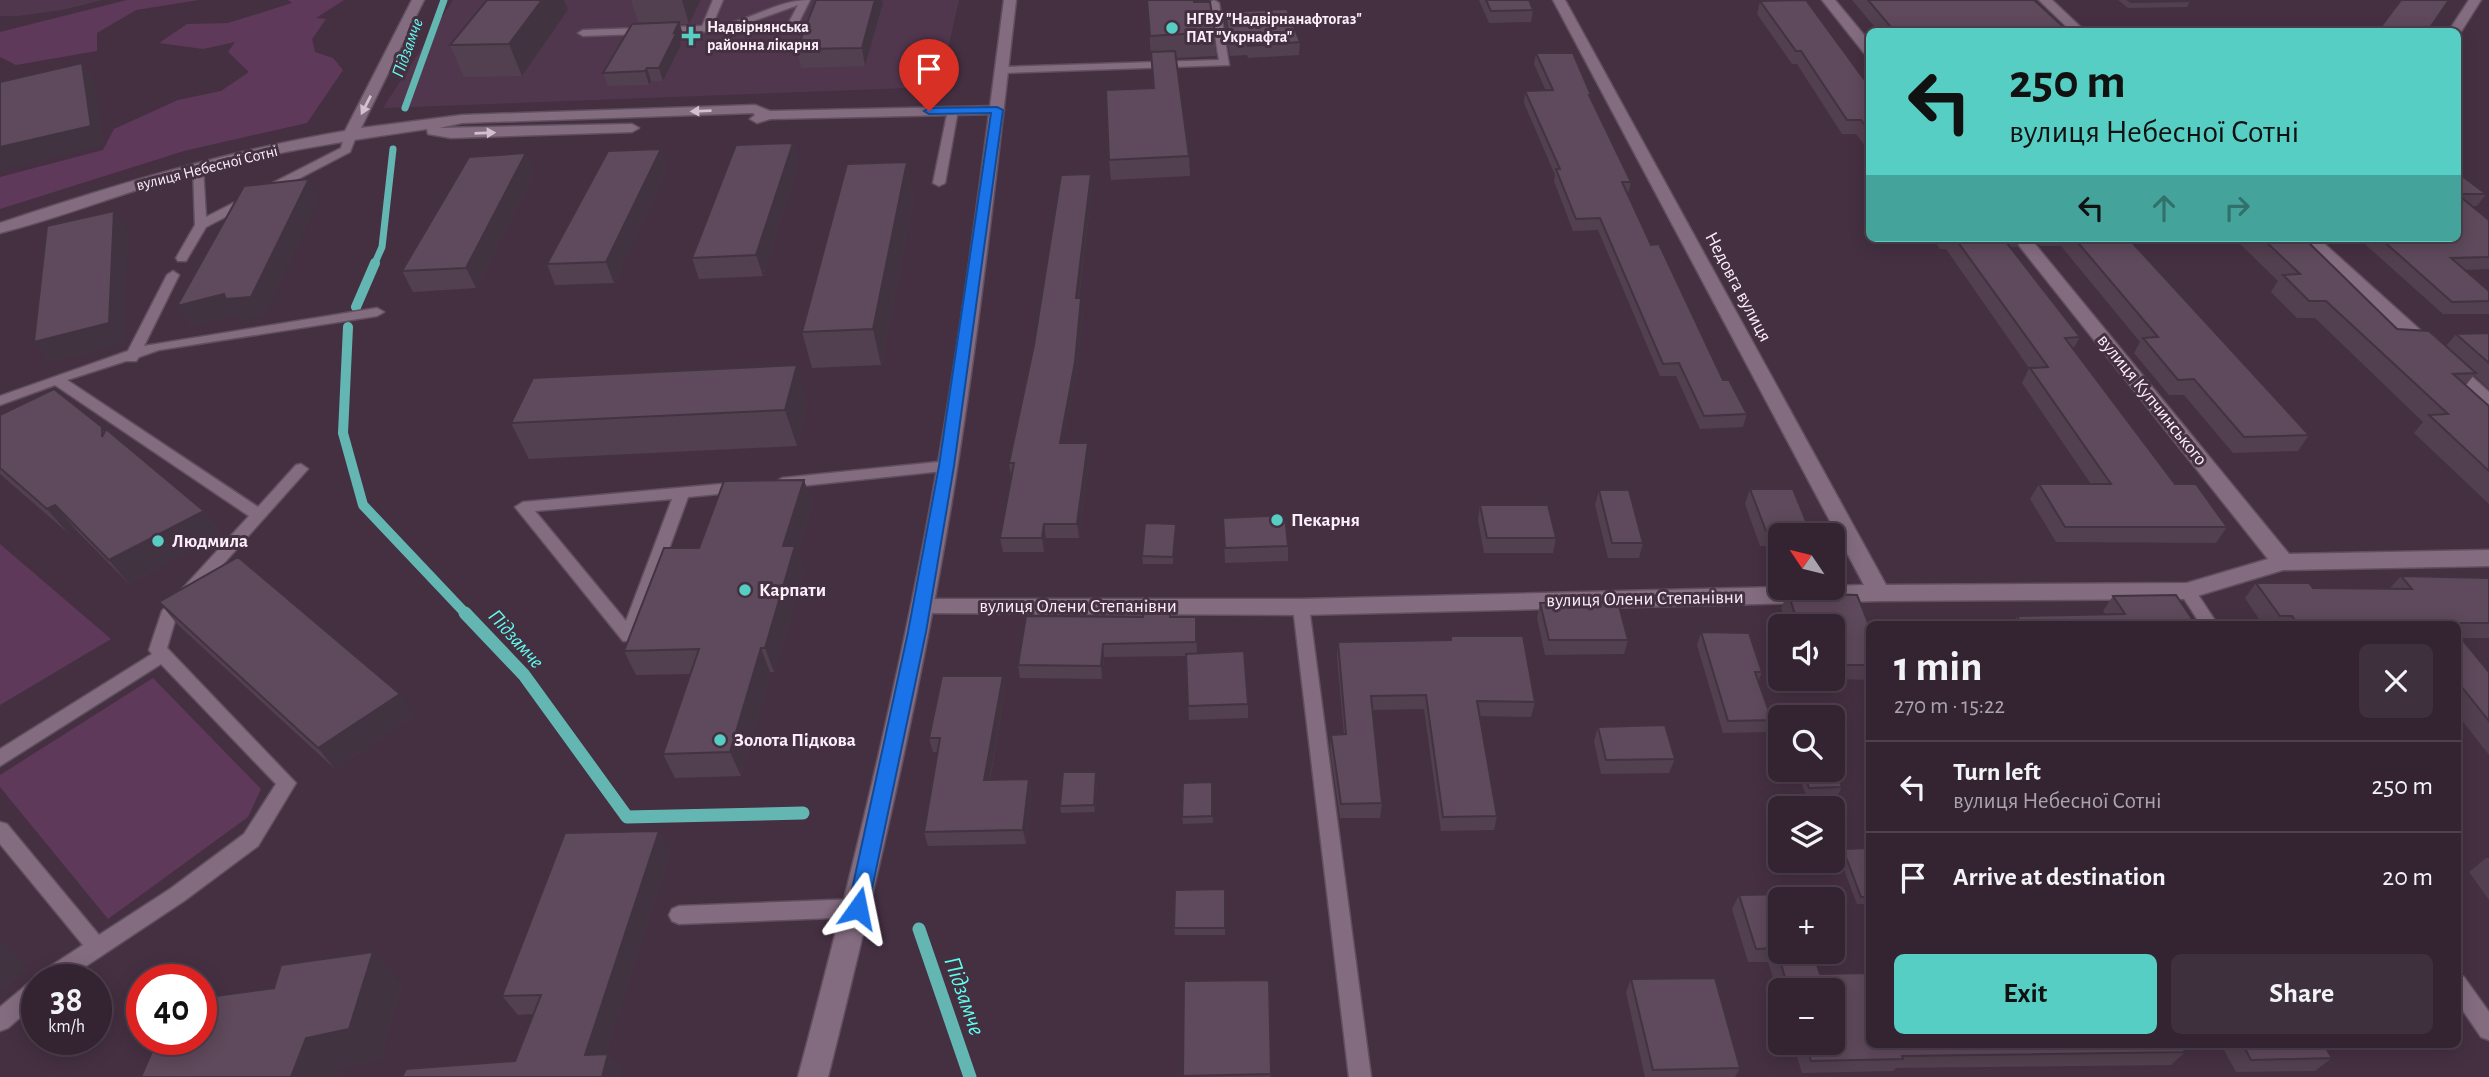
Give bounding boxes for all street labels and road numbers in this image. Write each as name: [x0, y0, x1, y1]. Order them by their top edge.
street label: вулиця Небесної Сотні: [135, 143, 280, 194]
street label: Недовга вулиця: [1701, 229, 1775, 345]
street label: вулиця Купчинського: [2093, 331, 2211, 469]
street label: вулиця Олени Степанівни: [1546, 588, 1744, 610]
street label: вулиця Олени Степанівни: [979, 597, 1177, 616]

